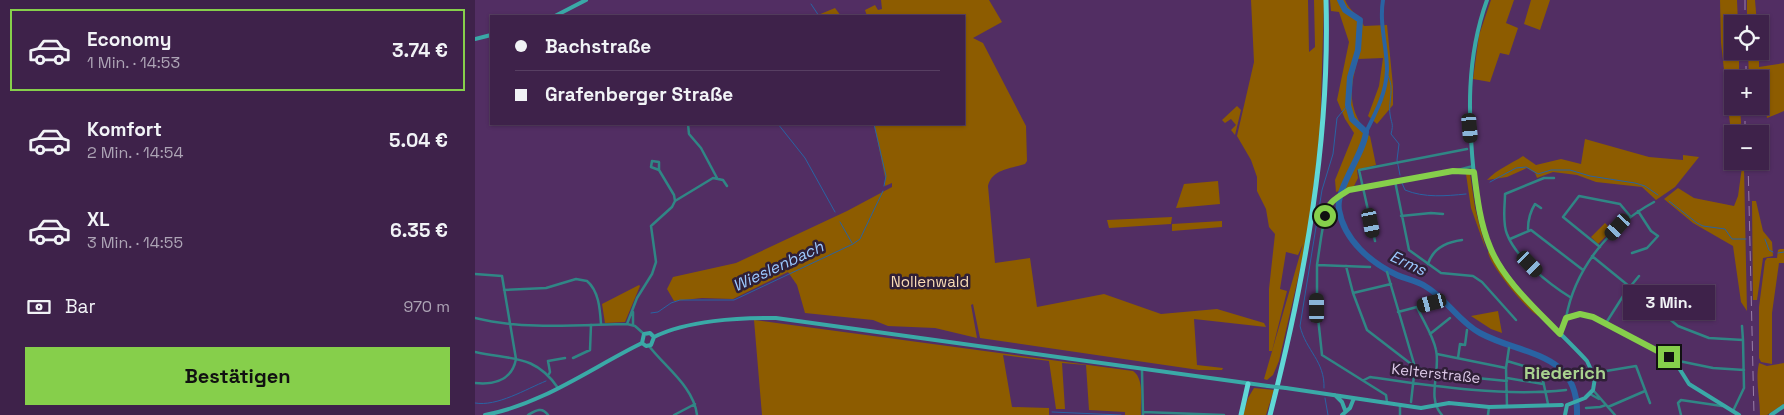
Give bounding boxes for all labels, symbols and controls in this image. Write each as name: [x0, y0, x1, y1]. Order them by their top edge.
map controls: [1724, 15, 1769, 170]
button: locate: [1724, 15, 1769, 60]
text: Economy: [87, 27, 171, 52]
icon: car: [27, 28, 72, 73]
text: Bachstraße: [545, 34, 651, 59]
text: 3.74 €: [392, 38, 448, 63]
text: 1 Min. · 14:53: [87, 52, 180, 73]
button: +: [1724, 70, 1769, 115]
text: Grafenberger Straße: [545, 82, 733, 107]
car: [1461, 112, 1478, 144]
text: Komfort: [87, 117, 162, 142]
icon: car: [27, 118, 72, 163]
button: −: [1724, 125, 1769, 170]
text: 5.04 €: [389, 128, 448, 153]
text: 2 Min. · 14:54: [87, 142, 183, 163]
route start: [1314, 205, 1336, 227]
text: XL: [87, 207, 110, 232]
car: [1360, 207, 1381, 239]
icon: car: [27, 208, 72, 253]
car: [1602, 211, 1633, 243]
text: 6.35 €: [390, 218, 448, 243]
text: 3 Min. · 14:55: [87, 232, 183, 253]
water label: Wieslenbach: [729, 235, 828, 296]
water label: Erms: [1387, 246, 1430, 281]
car: [1514, 248, 1545, 280]
park label: Nollenwald: [891, 272, 969, 291]
callout: 3 Min.: [1623, 284, 1715, 320]
car: [1415, 292, 1448, 314]
text: 3 Min.: [1646, 292, 1692, 313]
icon: cash: [25, 293, 53, 321]
car: [1309, 293, 1324, 323]
text: Bar: [65, 294, 96, 319]
text: 970 m: [403, 296, 450, 317]
route end: [1658, 346, 1680, 368]
button: Bestätigen: [25, 347, 450, 405]
street label: Kelterstraße: [1391, 359, 1482, 387]
district label: Riederich: [1524, 361, 1606, 384]

